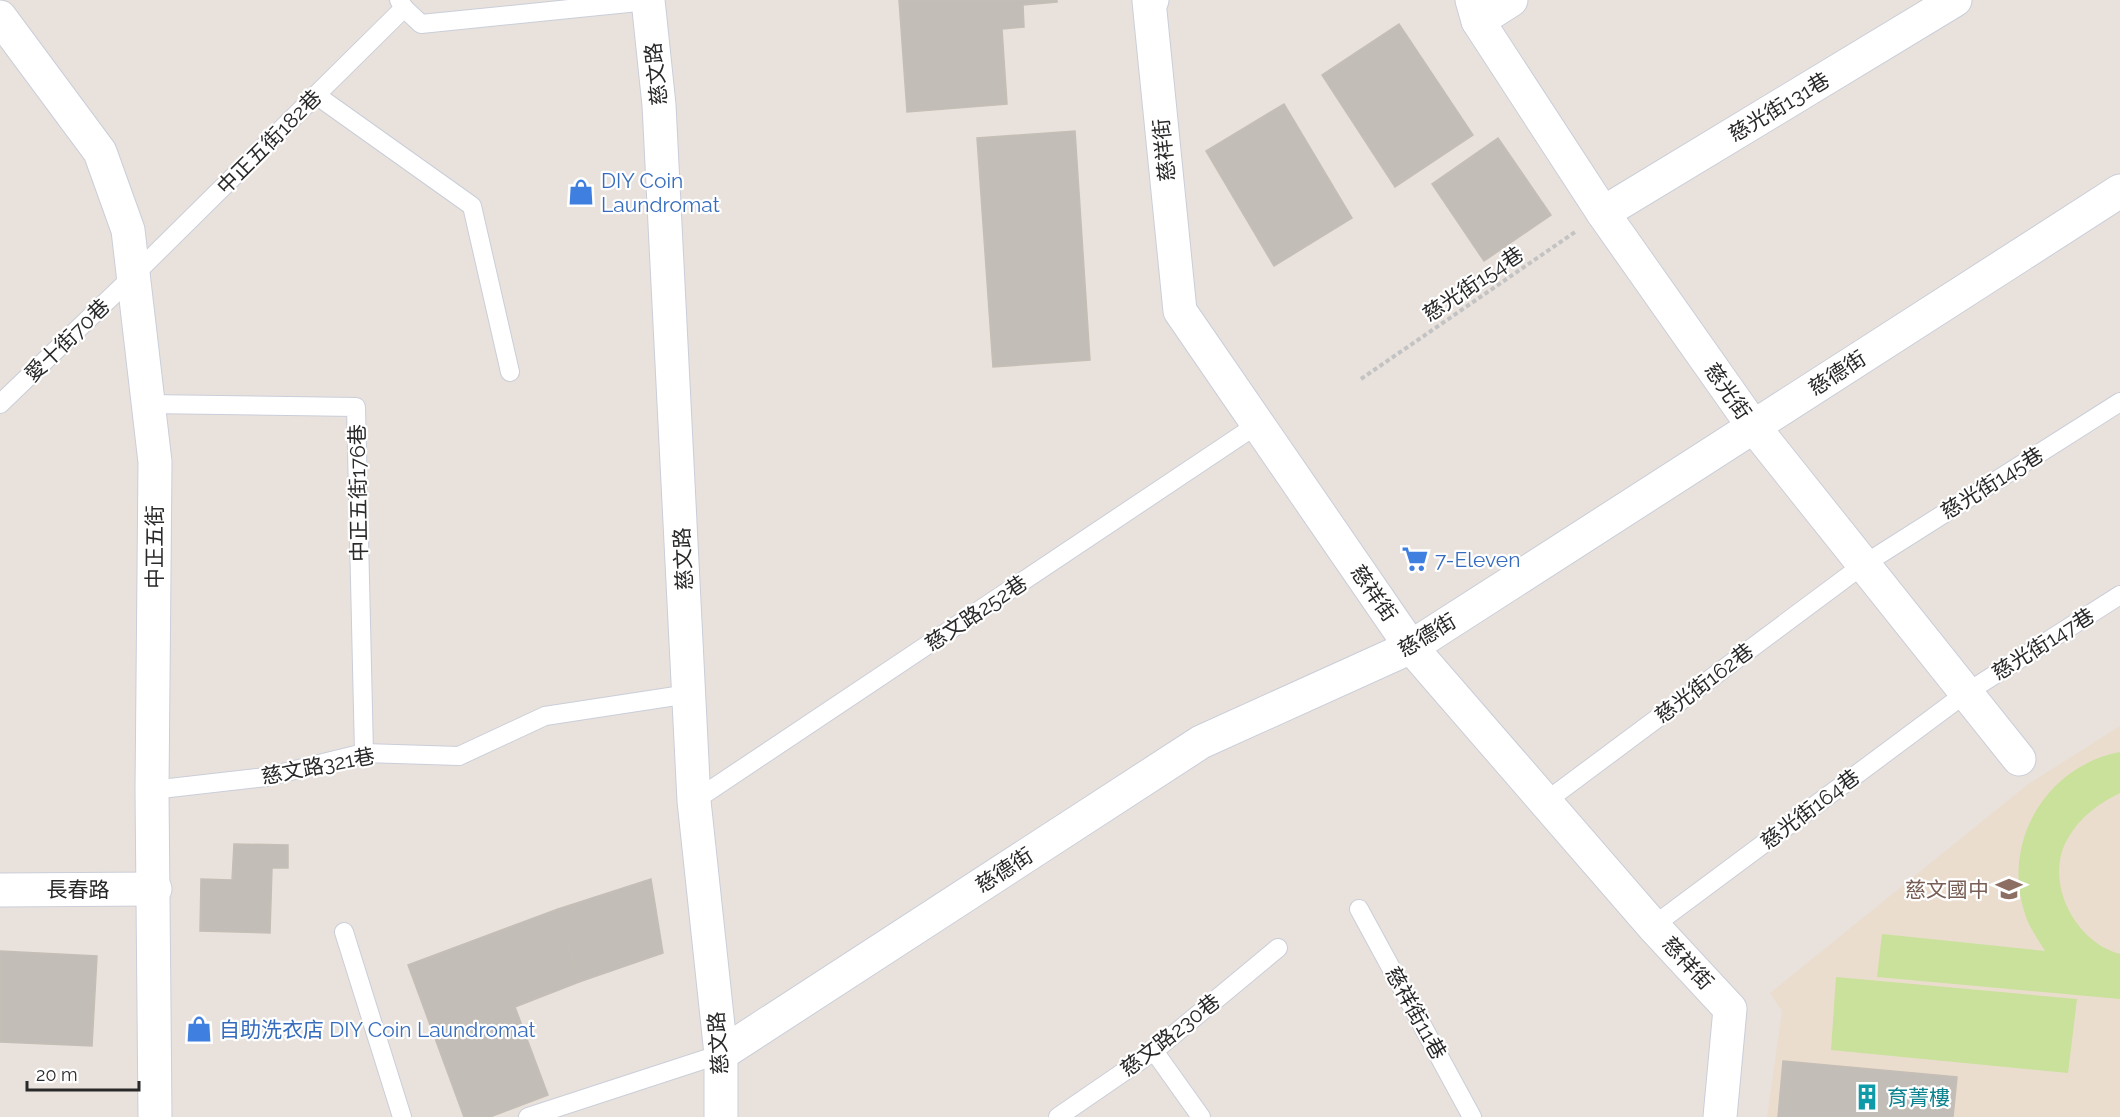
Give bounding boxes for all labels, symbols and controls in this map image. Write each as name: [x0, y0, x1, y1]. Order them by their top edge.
street label: 慈文路: [640, 41, 672, 107]
street label: 慈光街131巷: [1724, 67, 1834, 147]
street label: 中正五街182巷: [212, 85, 326, 199]
street label: 慈祥街: [1148, 117, 1180, 183]
place label: DIY Coin Laundromat: [601, 168, 720, 217]
shop icon: DIY Coin Laundromat: [566, 177, 596, 207]
street label: 慈光街154巷: [1418, 241, 1528, 327]
street label: 愛十街70巷: [19, 293, 115, 387]
street label: 慈德街: [1804, 345, 1870, 401]
street label: 慈光街: [1700, 358, 1756, 424]
street label: 中正五街176巷: [344, 424, 372, 562]
street label: 慈光街145巷: [1936, 442, 2048, 524]
street label: 中正五街: [142, 505, 167, 589]
street label: 慈文路: [669, 527, 697, 591]
supermarket icon: 7-Eleven: [1400, 544, 1430, 574]
place label: 7-Eleven: [1435, 547, 1520, 572]
street label: 慈祥街: [1346, 560, 1402, 626]
street label: 慈文路252巷: [920, 570, 1032, 656]
street label: 慈光街147巷: [1987, 603, 2099, 685]
street label: 慈德街: [1394, 608, 1460, 662]
street label: 慈光街162巷: [1650, 638, 1758, 728]
street label: 慈文路321巷: [259, 743, 377, 789]
street label: 慈光街164巷: [1756, 764, 1864, 854]
street label: 慈德街: [971, 842, 1037, 898]
school or university icon: 慈文國中: [1994, 874, 2024, 904]
street label: 長春路: [47, 877, 110, 902]
place label: 慈文國中: [1905, 877, 1989, 902]
street label: 慈祥街: [1657, 931, 1719, 995]
street label: 慈祥街11巷: [1380, 962, 1452, 1064]
street label: 慈文路230巷: [1115, 989, 1225, 1081]
street label: 慈文路: [703, 1011, 733, 1075]
shop icon: 自助洗衣店 DIY Coin Laundromat: [184, 1014, 214, 1044]
place label: 自助洗衣店 DIY Coin Laundromat: [219, 1017, 536, 1042]
scale bar: [27, 1054, 140, 1092]
text: 20 m: [36, 1064, 78, 1085]
building icon: 育菁樓: [1852, 1082, 1882, 1112]
place label: 育菁樓: [1887, 1085, 1950, 1110]

